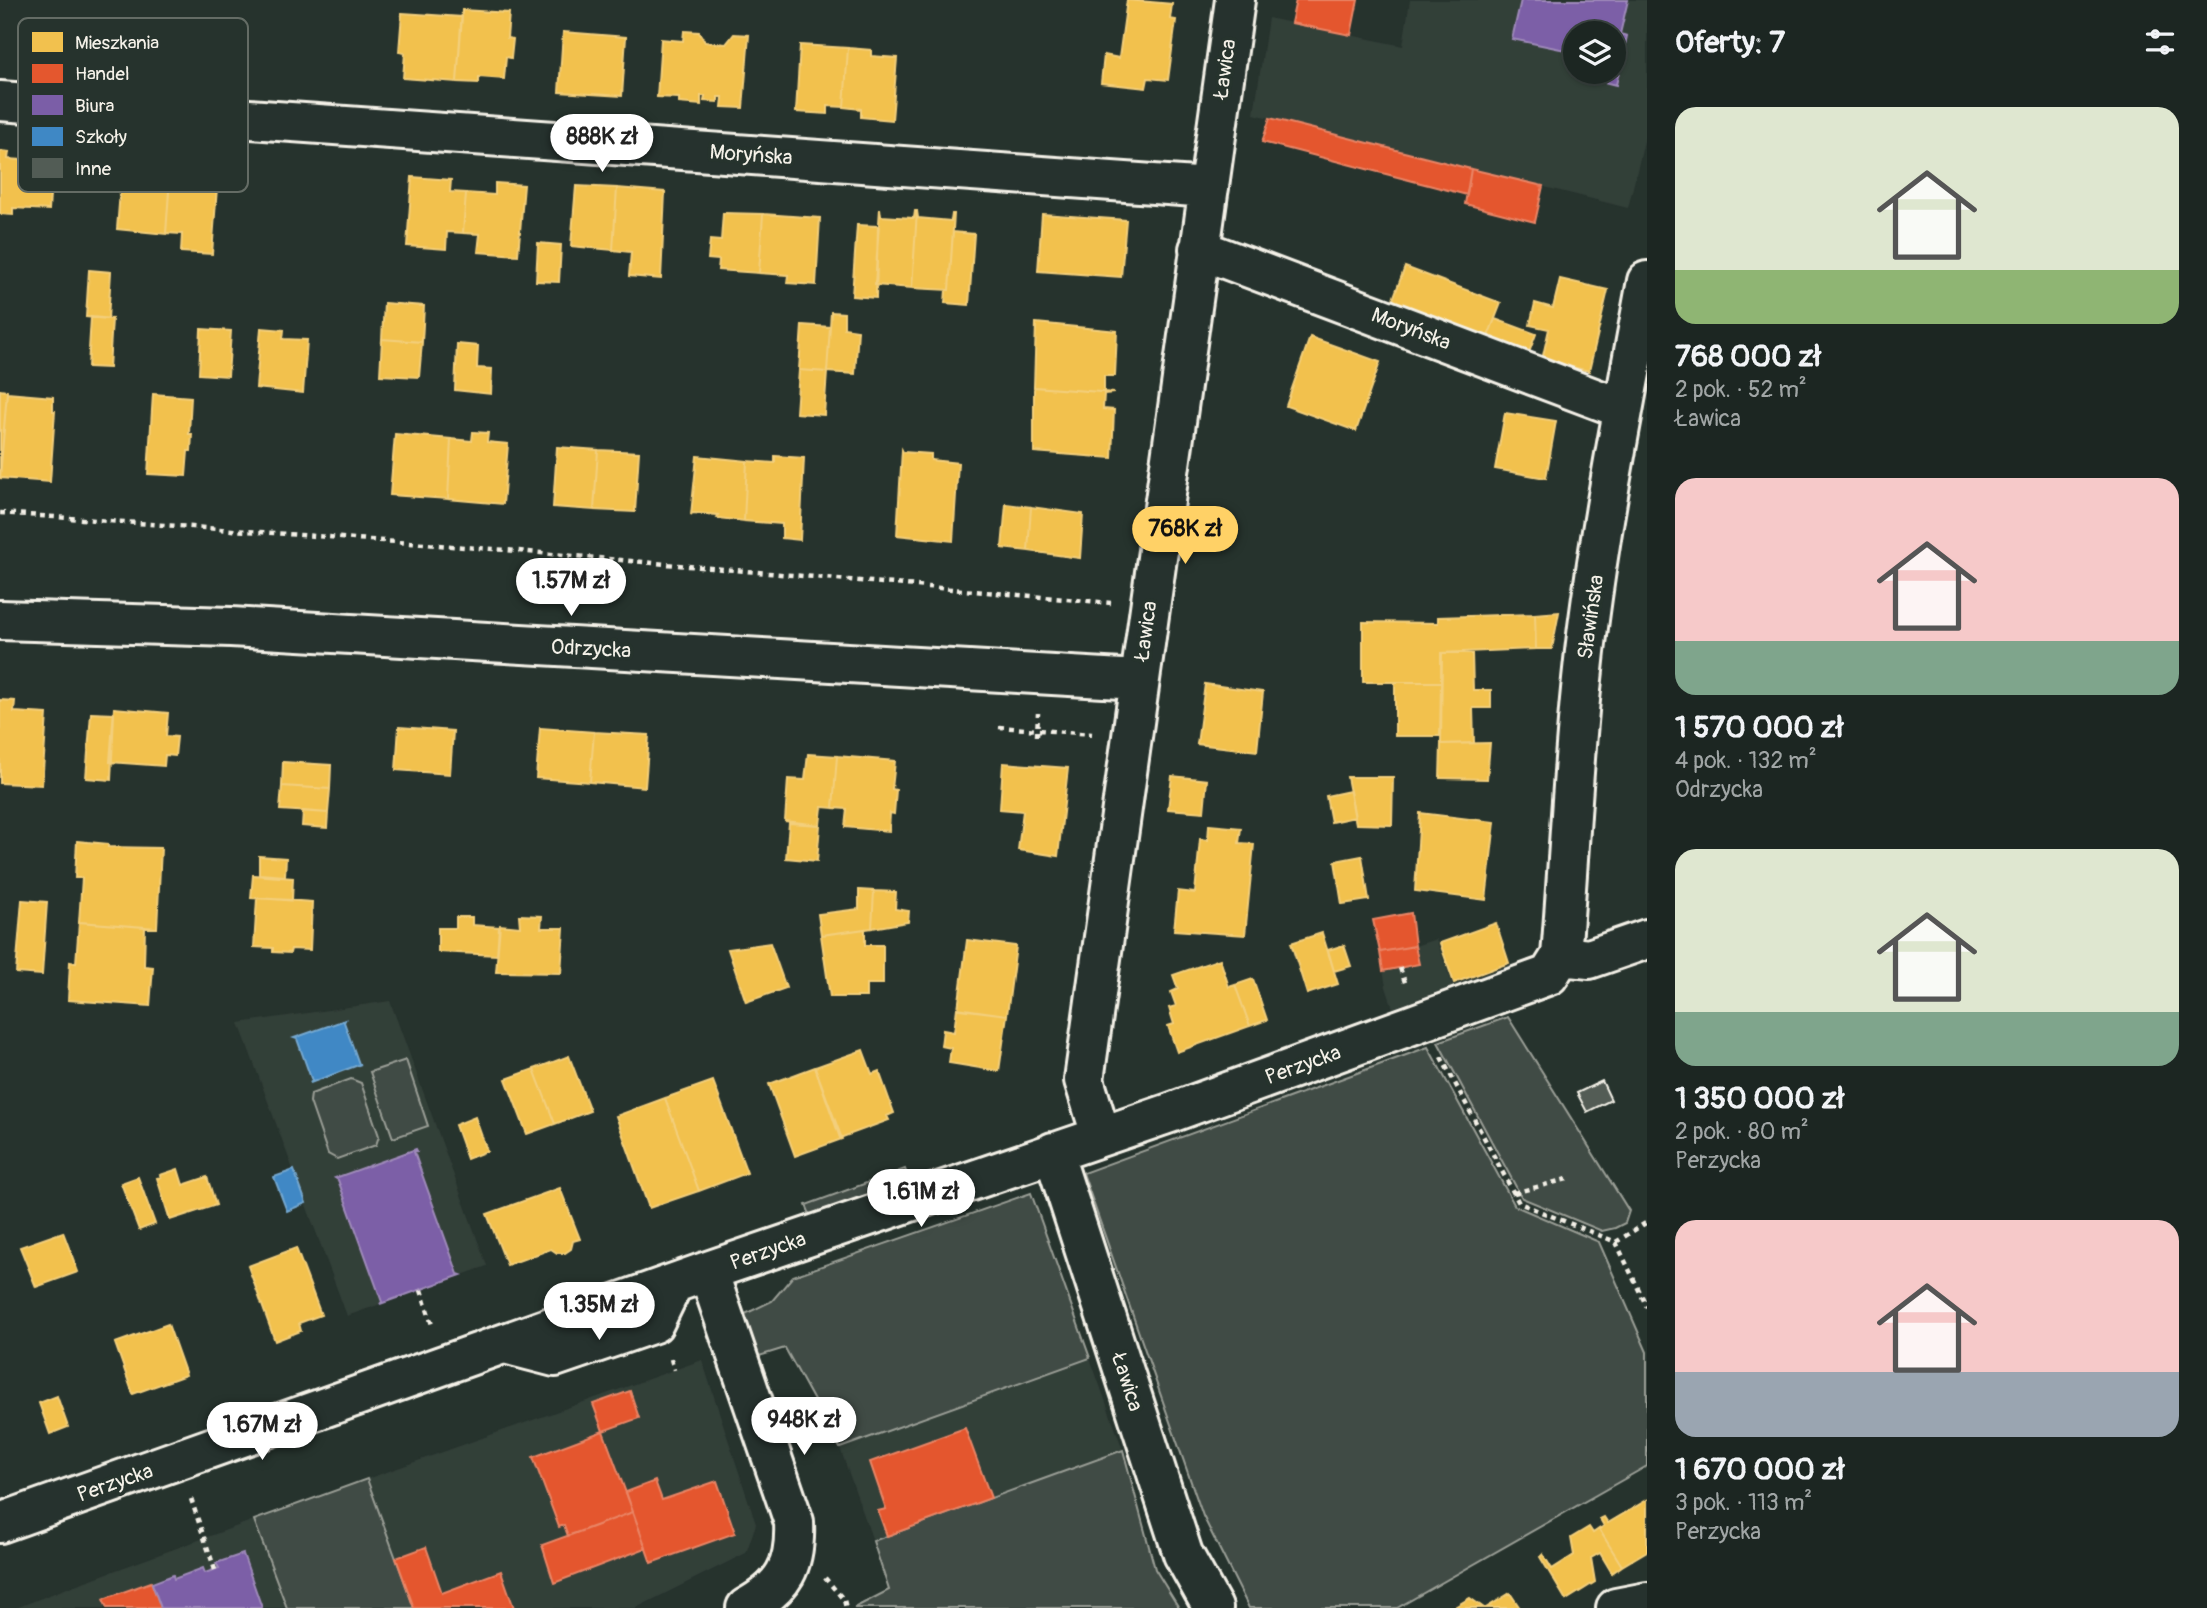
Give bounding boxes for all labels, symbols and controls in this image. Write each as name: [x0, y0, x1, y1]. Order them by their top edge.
legend: [18, 18, 248, 192]
map controls: [1563, 21, 1626, 84]
button: layers: [1563, 21, 1626, 84]
icon: filters: [2141, 23, 2179, 61]
text: Oferty: 7: [1675, 24, 1785, 61]
text: Mieszkania: [75, 31, 159, 55]
street label: Ławica: [1207, 37, 1243, 103]
text: Handel: [75, 62, 129, 86]
text: Biura: [75, 94, 114, 118]
pin: 888K zł: [537, 114, 667, 174]
text: 888K zł: [566, 122, 638, 151]
text: Szkoły: [75, 125, 127, 149]
street label: Moryńska: [709, 139, 793, 171]
icon: home: [1864, 152, 1990, 278]
text: Inne: [75, 157, 112, 181]
street label: Moryńska: [1367, 302, 1455, 356]
text: 768 000 zł: [1675, 338, 1821, 375]
text: 2 pok. · 52 m²: [1675, 375, 1807, 404]
text: Ławica: [1675, 404, 1741, 433]
pin: 768K zł: [1120, 506, 1250, 566]
text: 768K zł: [1148, 514, 1222, 543]
icon: home: [1864, 523, 1990, 649]
pin: 1.57M zł: [499, 558, 643, 618]
text: 1.57M zł: [532, 566, 610, 595]
street label: Sławińska: [1572, 573, 1610, 661]
street label: Ławica: [1128, 599, 1164, 665]
street label: Odrzycka: [550, 633, 632, 665]
text: 1 570 000 zł: [1675, 709, 1843, 746]
text: 4 pok. · 132 m²: [1675, 746, 1817, 775]
text: Odrzycka: [1675, 775, 1763, 804]
icon: home: [1864, 894, 1990, 1020]
street label: Perzycka: [1261, 1039, 1345, 1091]
text: 1 350 000 zł: [1675, 1080, 1844, 1117]
text: 2 pok. · 80 m²: [1675, 1117, 1809, 1146]
text: Perzycka: [1675, 1146, 1761, 1175]
pin: 1.61M zł: [849, 1170, 993, 1229]
text: 1.61M zł: [883, 1177, 959, 1206]
street label: Perzycka: [726, 1225, 810, 1277]
icon: home: [1864, 1265, 1990, 1391]
pin: 1.35M zł: [527, 1282, 671, 1342]
text: 1.35M zł: [560, 1290, 638, 1319]
street label: Ławica: [1104, 1347, 1149, 1415]
pin: 948K zł: [739, 1398, 869, 1457]
pin: 1.67M zł: [190, 1402, 334, 1462]
text: 948K zł: [767, 1405, 841, 1434]
text: 1.67M zł: [223, 1410, 301, 1439]
text: 1 670 000 zł: [1675, 1451, 1844, 1488]
street label: Perzycka: [73, 1457, 157, 1509]
text: 3 pok. · 113 m²: [1675, 1488, 1812, 1517]
text: Perzycka: [1675, 1517, 1761, 1546]

